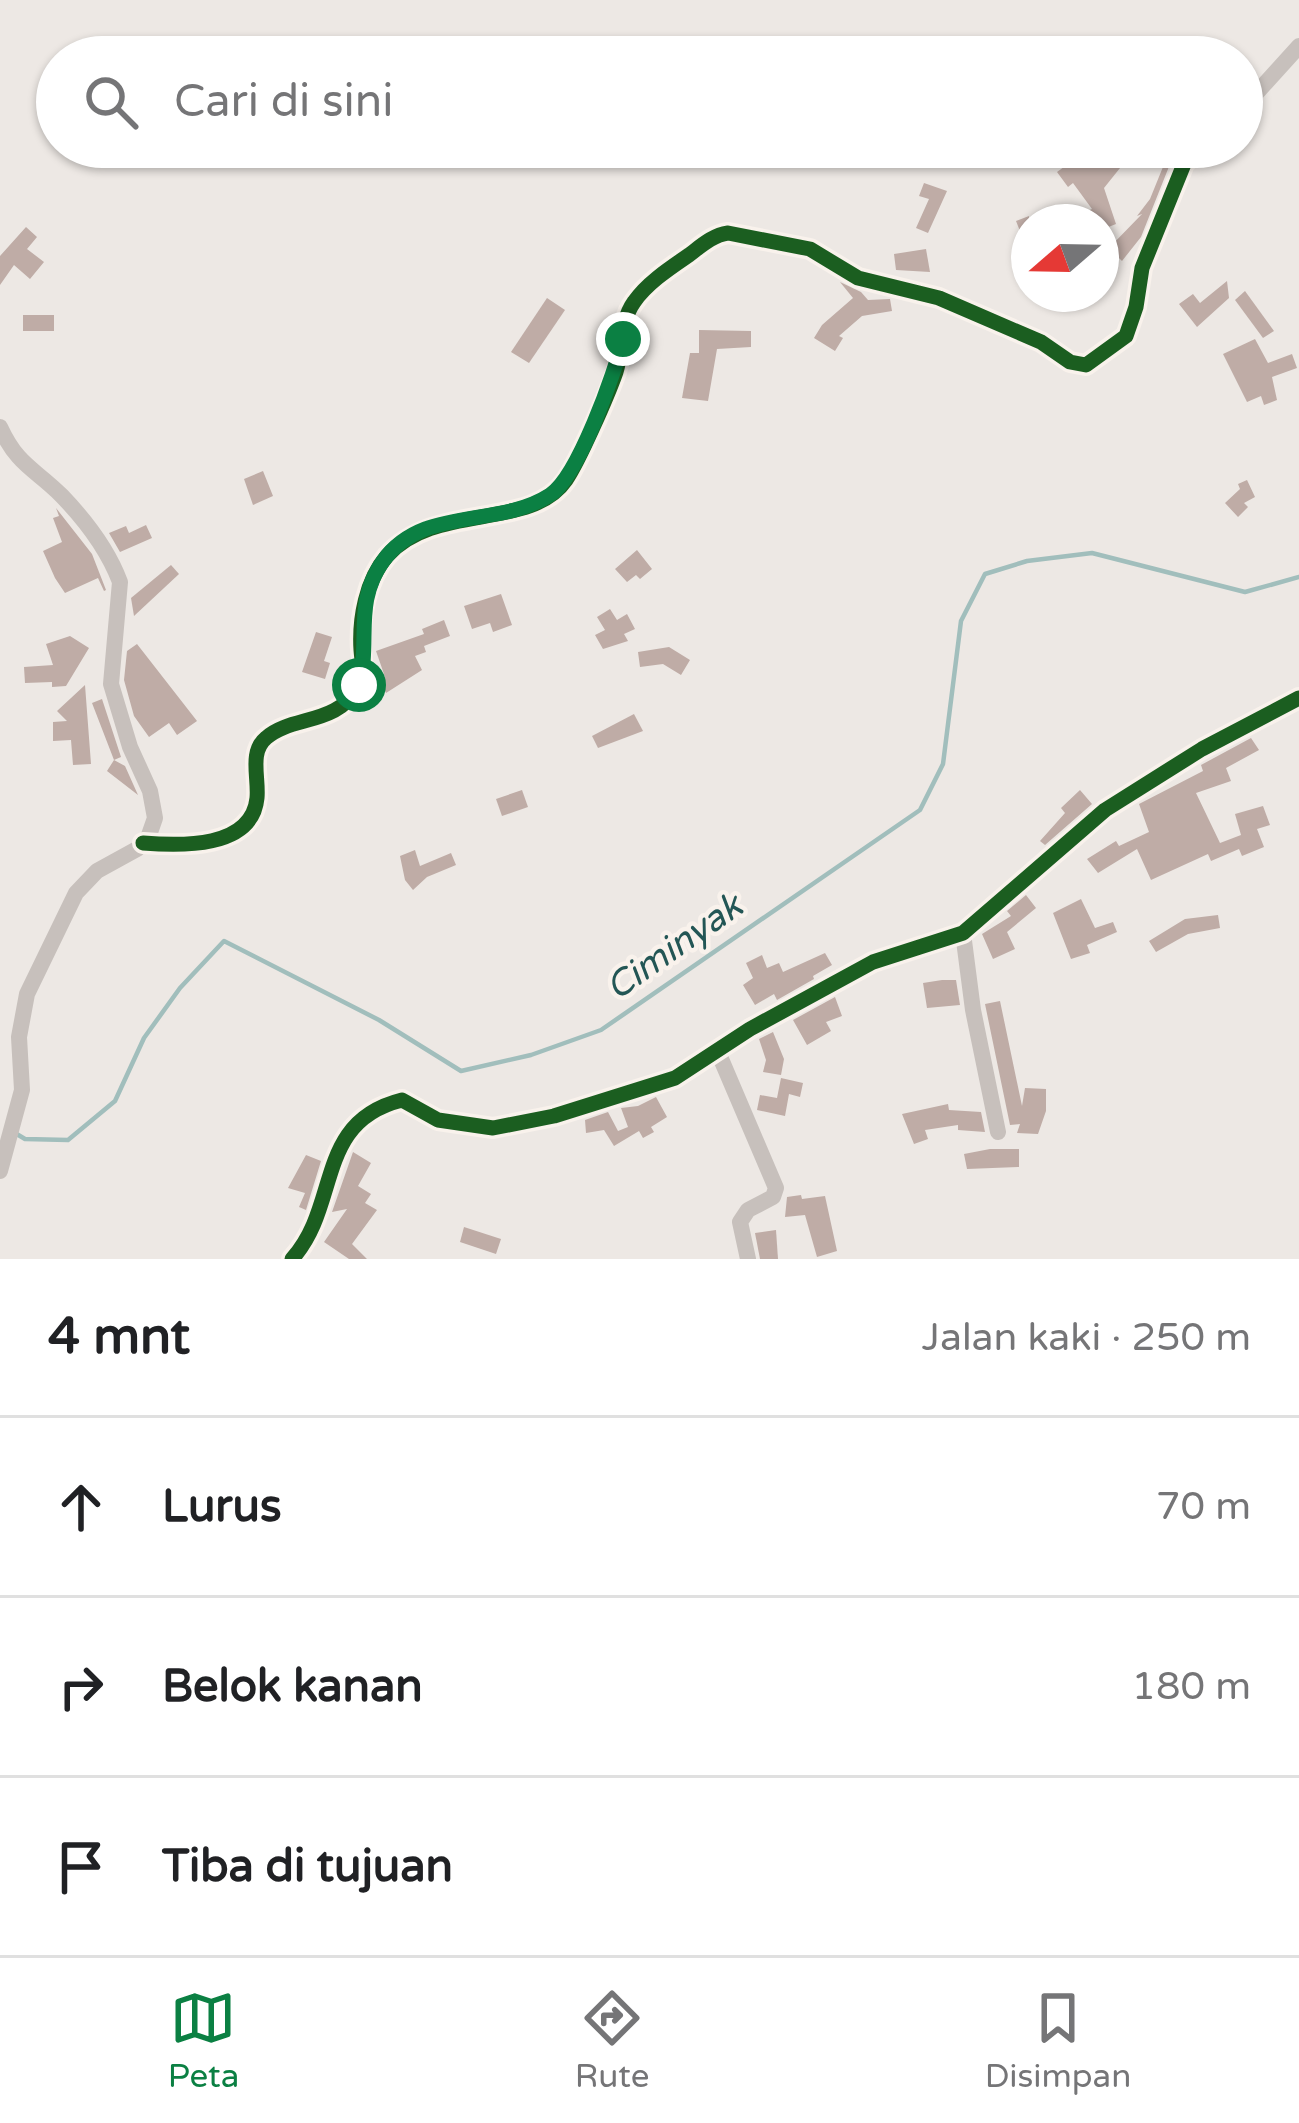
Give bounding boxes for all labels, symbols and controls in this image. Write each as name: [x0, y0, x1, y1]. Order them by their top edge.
search box: [36, 36, 1263, 168]
icon: search: [78, 69, 144, 135]
text: Cari di sini: [174, 75, 393, 129]
north arrow: [1011, 204, 1119, 312]
route end: [596, 312, 650, 366]
route start: [332, 658, 386, 712]
water label: Ciminyak: [598, 883, 752, 1010]
text: 4 mnt: [48, 1306, 190, 1368]
text: Jalan kaki · 250 m: [922, 1314, 1251, 1361]
icon: ahead: [48, 1474, 114, 1540]
text: Lurus: [162, 1480, 282, 1534]
text: 70 m: [1156, 1483, 1251, 1530]
icon: right: [48, 1654, 114, 1720]
text: Belok kanan: [162, 1660, 423, 1714]
text: 180 m: [1132, 1663, 1251, 1710]
icon: arrive: [48, 1834, 114, 1900]
text: Tiba di tujuan: [162, 1840, 453, 1894]
tab: Peta: [168, 1985, 239, 2096]
tab: Rute: [575, 1985, 649, 2096]
tab: Disimpan: [985, 1985, 1131, 2096]

